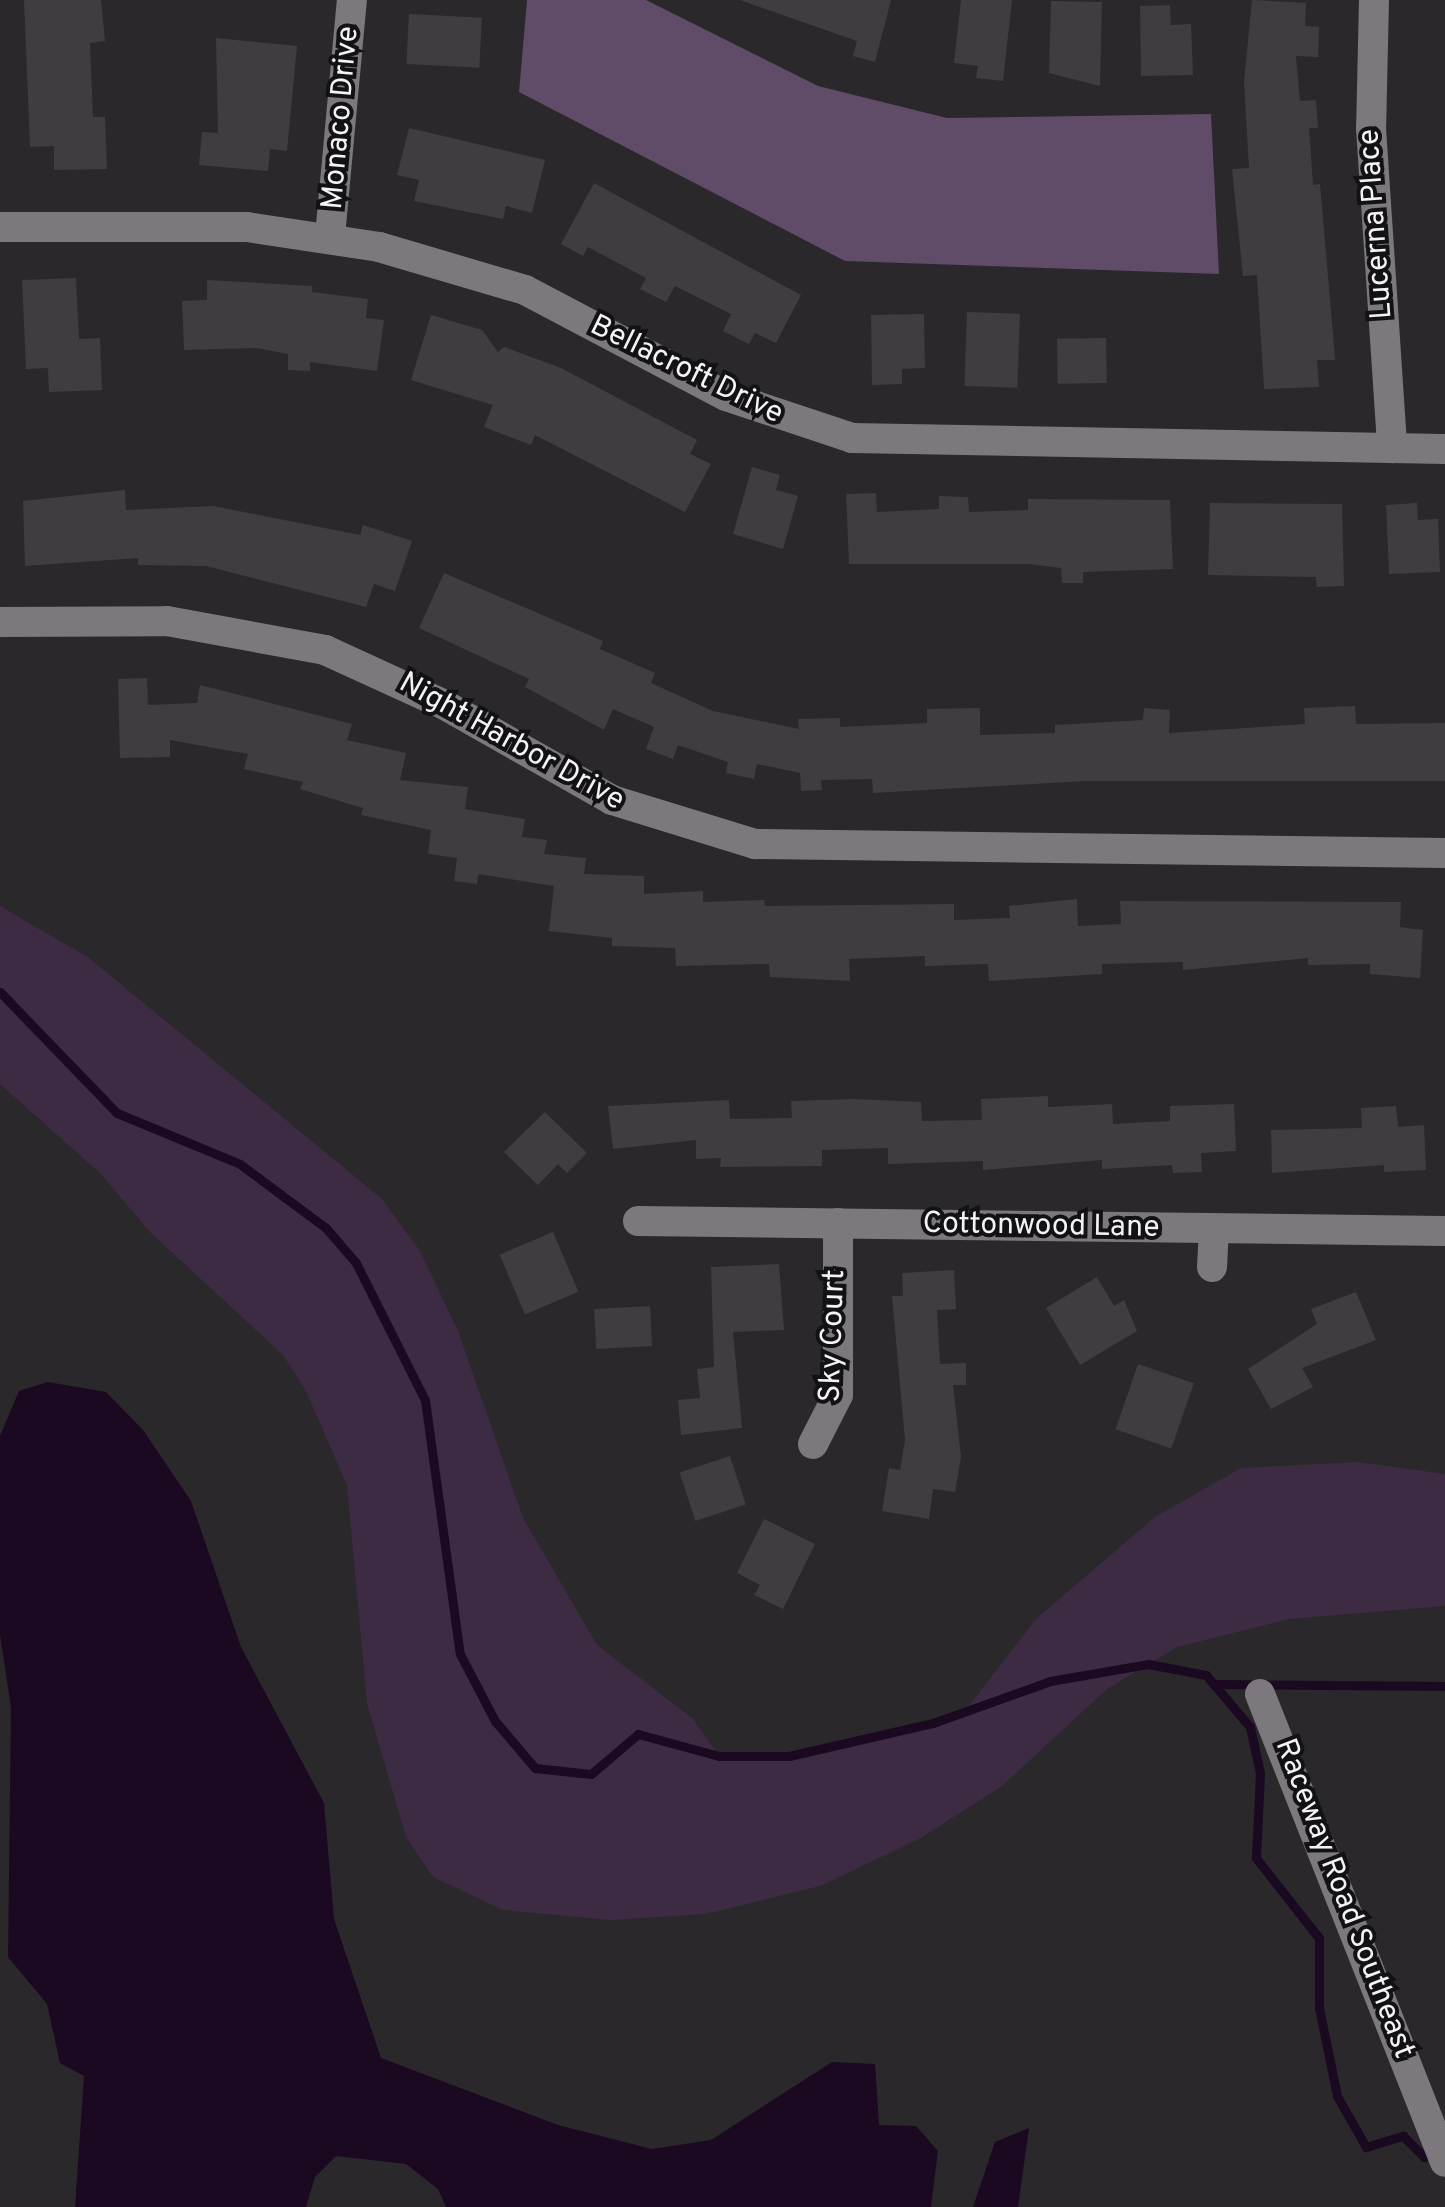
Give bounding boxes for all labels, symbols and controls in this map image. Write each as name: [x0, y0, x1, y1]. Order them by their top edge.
street label: Monaco Drive: [316, 25, 368, 211]
street label: Lucerna Place: [1352, 128, 1402, 320]
street label: Bellacroft Drive: [584, 309, 788, 433]
street label: Night Harbor Drive: [392, 666, 630, 820]
street label: Cottonwood Lane: [922, 1207, 1160, 1247]
street label: Sky Court: [814, 1269, 854, 1403]
street label: Raceway Road Southeast: [1265, 1734, 1421, 2064]

